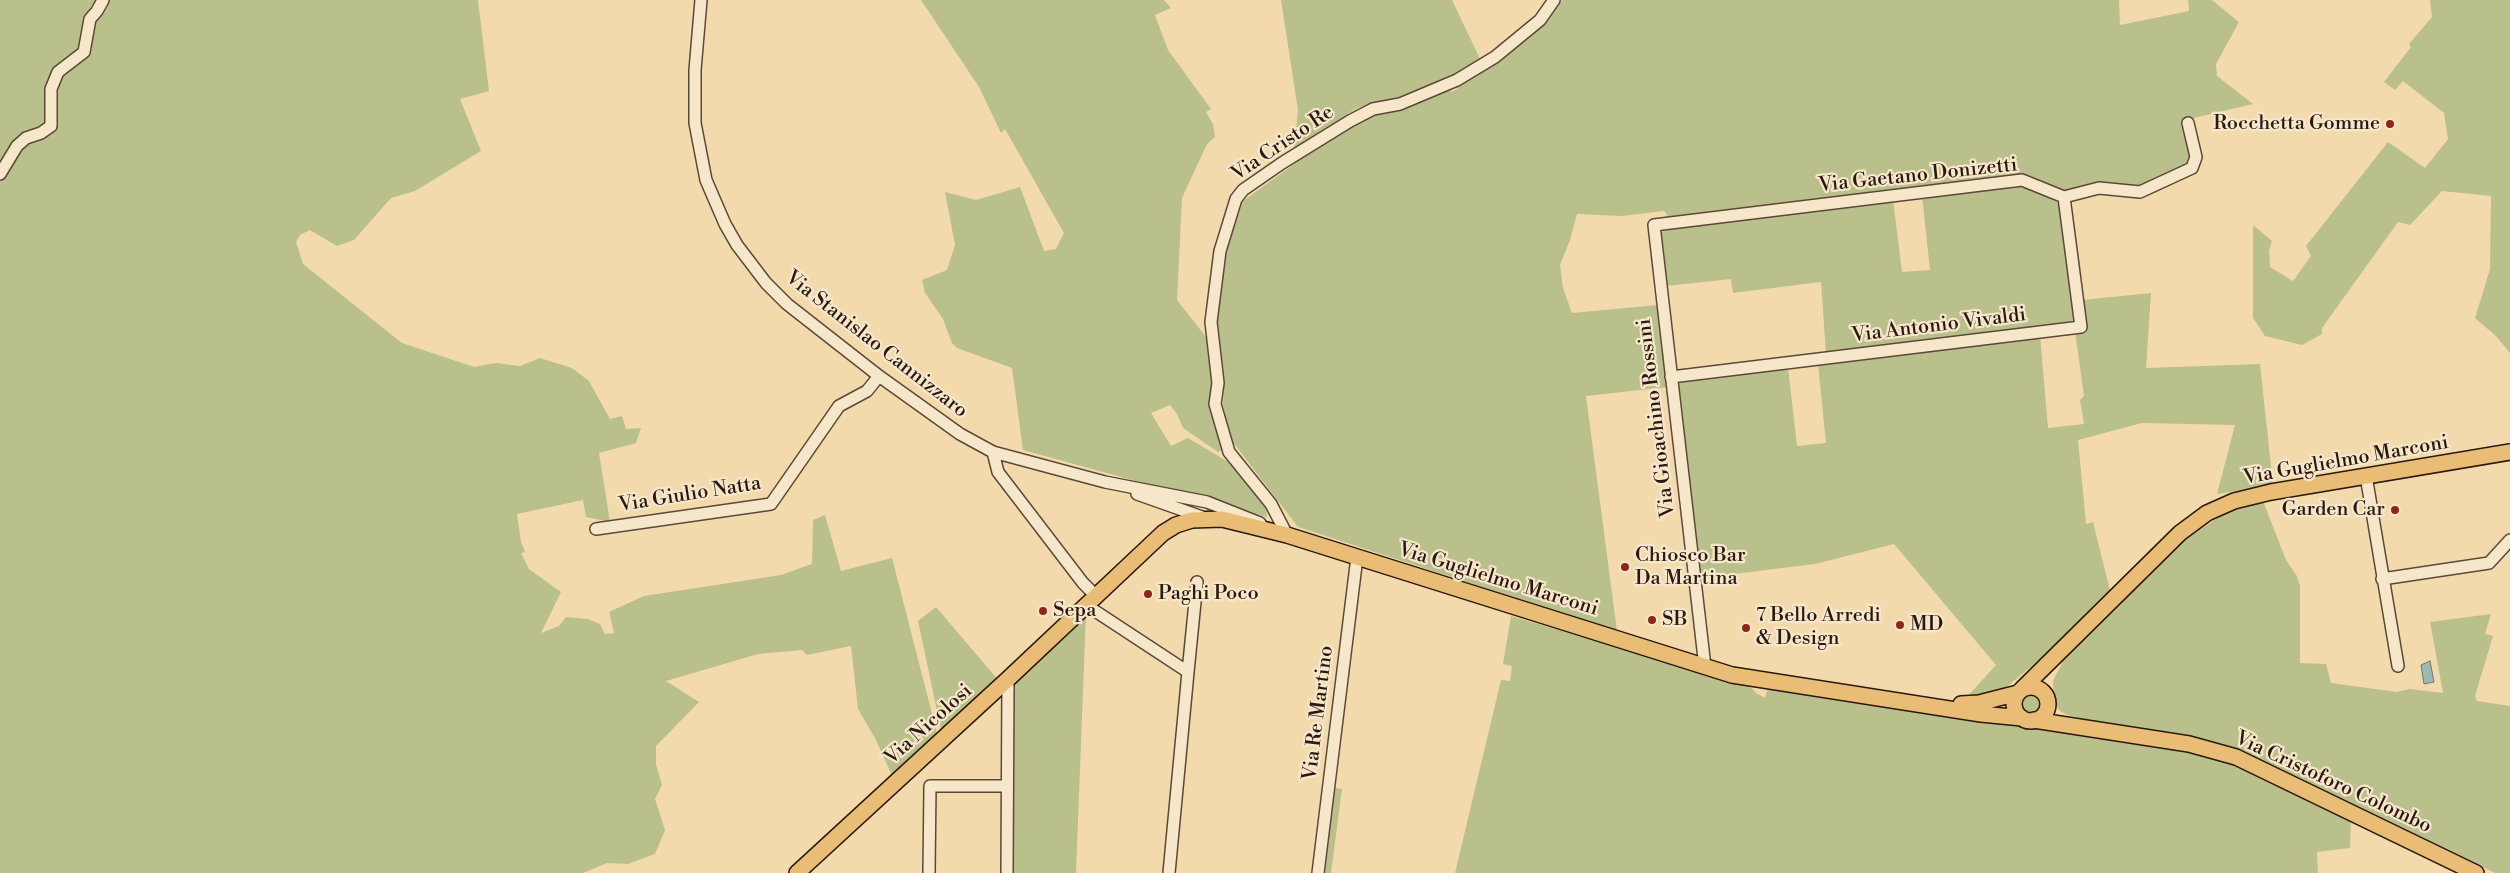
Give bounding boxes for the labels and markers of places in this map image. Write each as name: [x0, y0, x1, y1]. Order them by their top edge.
place label: Rocchetta Gomme: [2213, 112, 2380, 136]
marker: Rocchetta Gomme: [2384, 118, 2396, 130]
place label: Garden Car: [2282, 498, 2385, 522]
marker: Garden Car: [2389, 504, 2401, 516]
place label: Chiosco Bar Da Martina: [1635, 544, 1746, 591]
marker: Chiosco Bar Da Martina: [1619, 561, 1631, 573]
place label: Paghi Poco: [1158, 582, 1259, 606]
marker: Paghi Poco: [1142, 588, 1154, 600]
place label: Sepa: [1053, 599, 1096, 623]
place label: 7 Bello Arredi & Design: [1756, 604, 1881, 651]
marker: Sepa: [1037, 605, 1049, 617]
place label: SB: [1662, 608, 1688, 632]
place label: MD: [1910, 613, 1943, 637]
marker: SB: [1646, 614, 1658, 626]
marker: MD: [1894, 619, 1906, 631]
marker: 7 Bello Arredi & Design: [1740, 622, 1752, 634]

